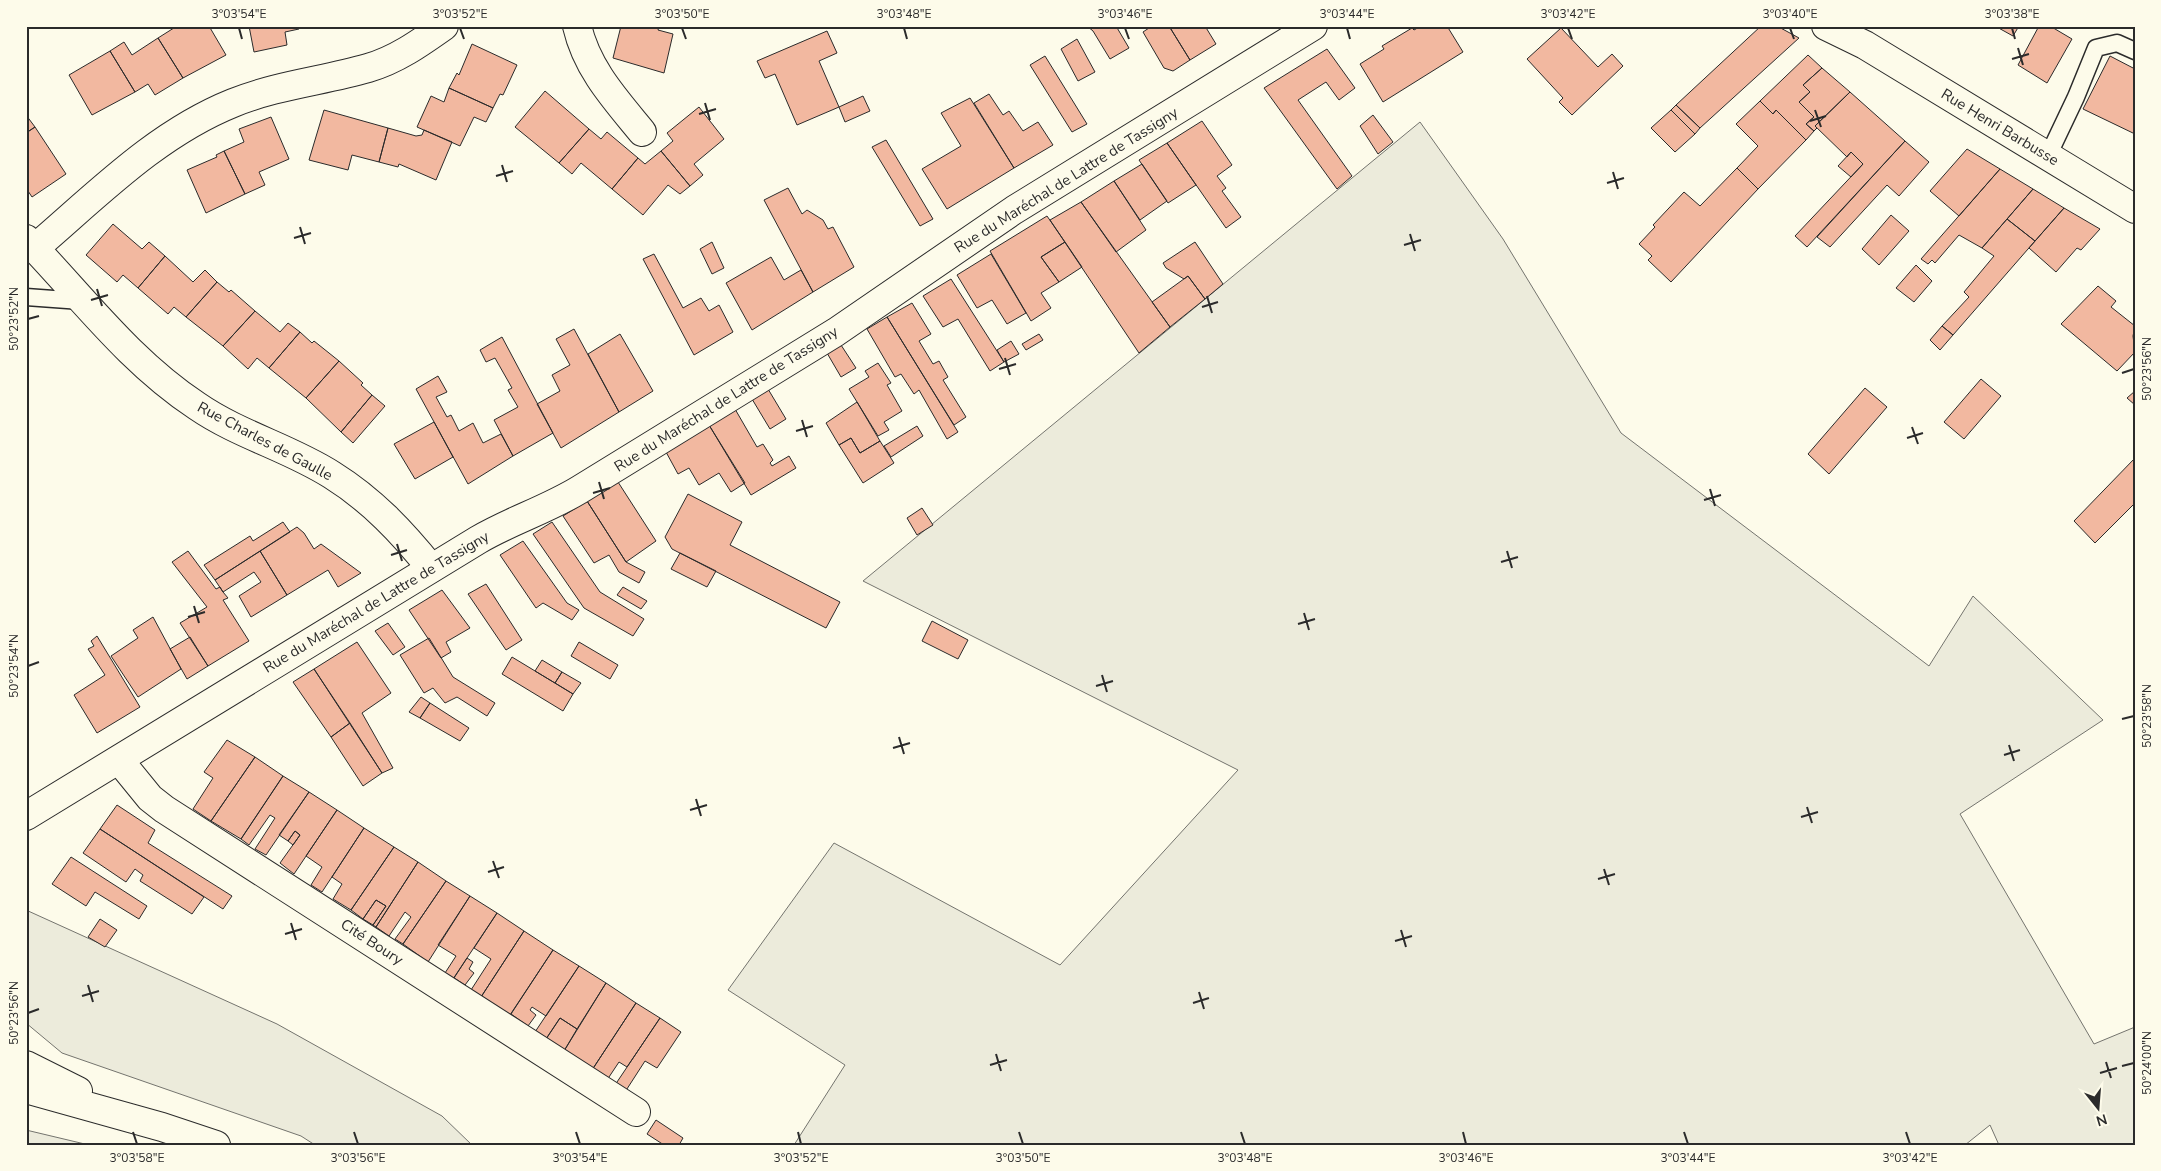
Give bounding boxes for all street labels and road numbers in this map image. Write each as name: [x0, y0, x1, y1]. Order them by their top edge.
street label: Rue Henri Barbusse: [1937, 84, 2063, 170]
street label: Rue du Maréchal de Lattre de Tassigny: [950, 102, 1182, 257]
street label: Rue du Maréchal de Lattre de Tassigny: [610, 321, 842, 476]
street label: Rue Charles de Gaulle: [194, 397, 336, 485]
street label: Rue du Maréchal de Lattre de Tassigny: [259, 526, 493, 678]
street label: Cité Boury: [337, 914, 407, 970]

